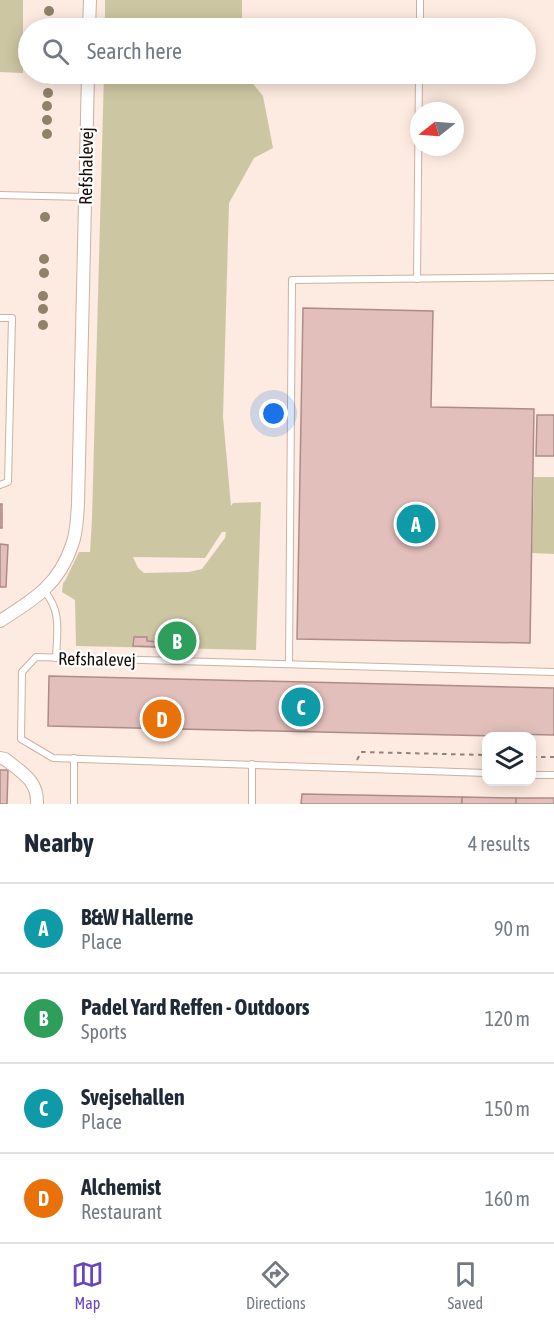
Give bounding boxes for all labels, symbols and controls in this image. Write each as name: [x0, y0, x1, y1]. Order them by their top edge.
search box: [18, 18, 536, 84]
icon: search: [39, 35, 72, 68]
text: Search here: [87, 38, 182, 64]
north arrow: [410, 102, 464, 156]
street label: Refshalevej: [75, 127, 97, 205]
your location: [259, 399, 288, 428]
pin: A: [396, 502, 436, 546]
pin: B: [158, 618, 196, 664]
street label: Refshalevej: [58, 648, 136, 670]
pin: C: [282, 684, 320, 730]
pin: D: [142, 696, 182, 742]
map controls: [482, 732, 536, 786]
button: layers: [482, 732, 536, 786]
text: Nearby: [24, 828, 94, 858]
text: 4 results: [468, 832, 530, 855]
text: B&W Hallerne: [81, 904, 193, 930]
text: A: [39, 917, 48, 940]
text: 90 m: [494, 917, 530, 940]
text: Place: [81, 930, 122, 953]
text: Padel Yard Reffen - Outdoors: [81, 994, 310, 1020]
text: B: [39, 1007, 48, 1030]
text: 120 m: [485, 1007, 530, 1030]
text: Sports: [81, 1020, 127, 1043]
text: Svejsehallen: [81, 1084, 185, 1110]
text: C: [39, 1097, 48, 1120]
text: 150 m: [485, 1097, 530, 1120]
text: Place: [81, 1110, 122, 1133]
text: Alchemist: [81, 1174, 161, 1200]
text: D: [38, 1187, 49, 1210]
text: 160 m: [485, 1187, 530, 1210]
text: Restaurant: [81, 1200, 162, 1223]
tab: Map: [71, 1258, 104, 1312]
tab: Directions: [246, 1258, 306, 1312]
tab: Saved: [448, 1258, 483, 1312]

